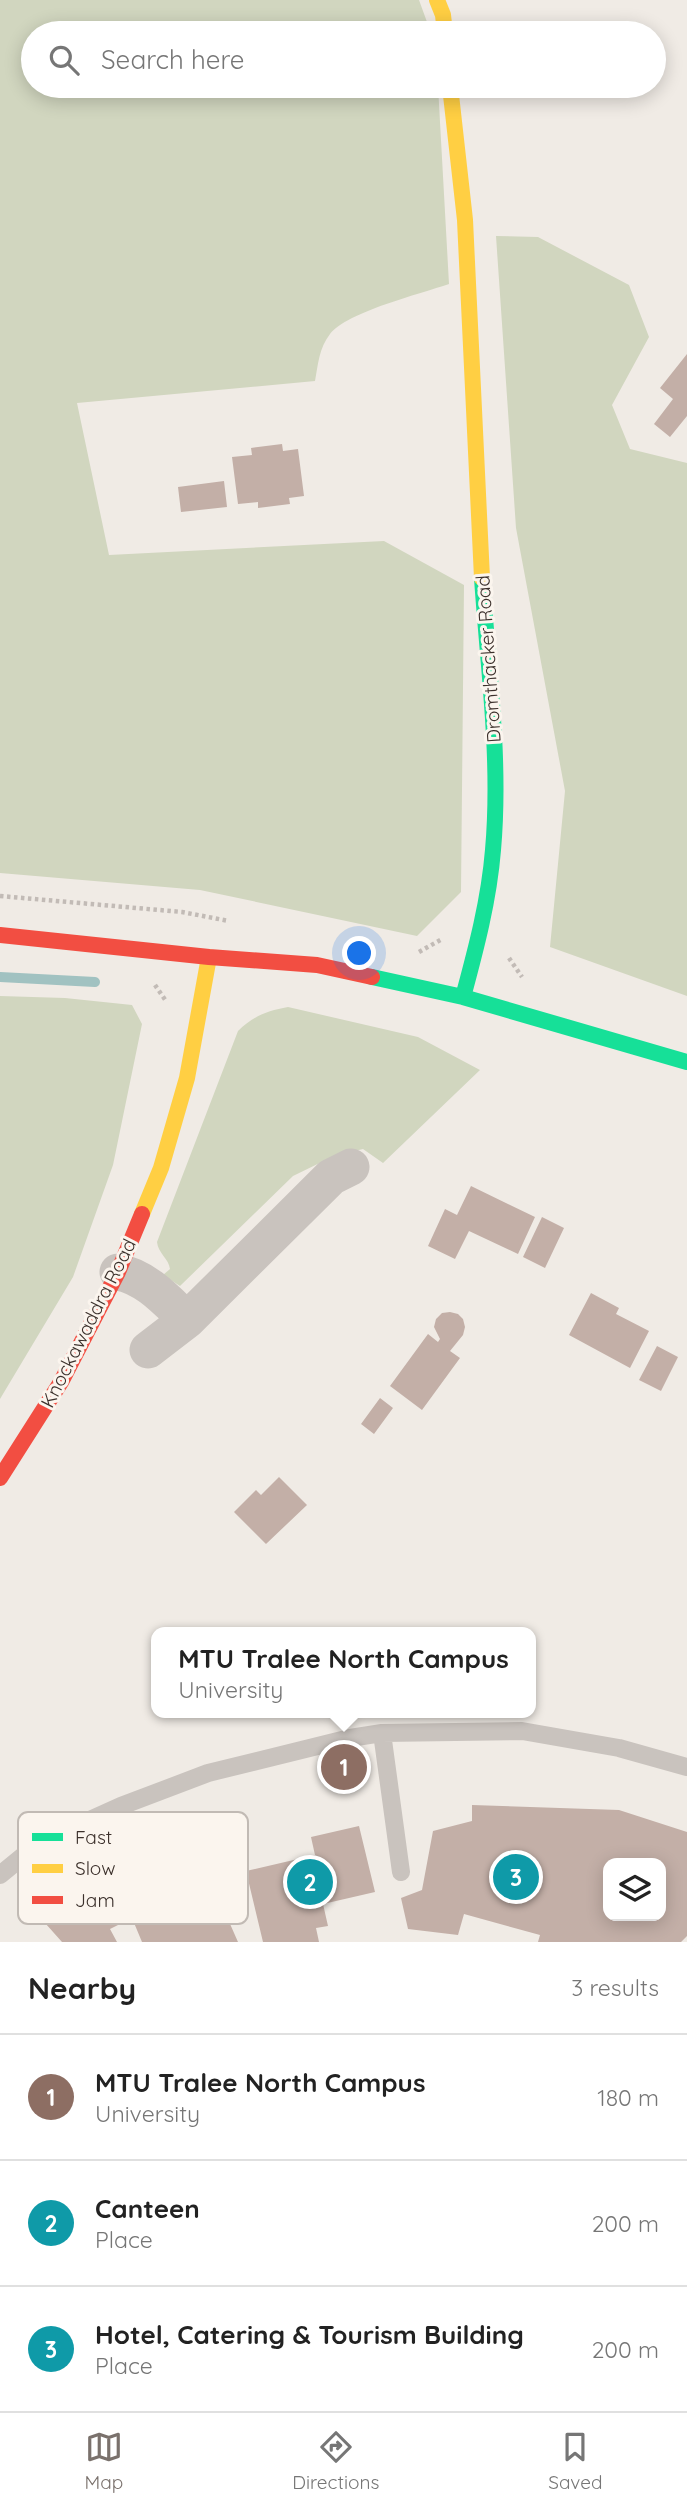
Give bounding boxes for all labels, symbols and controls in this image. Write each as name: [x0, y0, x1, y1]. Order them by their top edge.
search box: [21, 21, 666, 98]
icon: search: [45, 41, 83, 79]
text: Search here: [101, 43, 245, 76]
street label: Dromthacker Road: [470, 574, 506, 744]
your location: [342, 936, 376, 970]
street label: Knockawaddra Road: [35, 1235, 141, 1411]
popup: [151, 1627, 536, 1718]
text: MTU Tralee North Campus: [178, 1642, 509, 1675]
text: University: [178, 1675, 283, 1704]
pin: 1: [321, 1741, 367, 1793]
legend: [18, 1812, 248, 1924]
text: Fast: [75, 1825, 112, 1849]
pin: 3: [493, 1851, 539, 1903]
text: Slow: [75, 1856, 116, 1880]
pin: 2: [287, 1856, 333, 1908]
map controls: [603, 1858, 666, 1921]
button: layers: [603, 1858, 666, 1921]
text: Jam: [75, 1888, 115, 1912]
text: Nearby: [28, 1969, 136, 2007]
text: 3 results: [571, 1973, 659, 2002]
text: MTU Tralee North Campus: [95, 2066, 425, 2099]
text: 1: [47, 2083, 55, 2112]
text: 180 m: [597, 2083, 659, 2112]
text: University: [95, 2099, 200, 2128]
text: Canteen: [95, 2192, 200, 2225]
text: 2: [44, 2209, 58, 2238]
text: 200 m: [592, 2209, 659, 2238]
text: Place: [95, 2225, 153, 2254]
text: Hotel, Catering & Tourism Building: [95, 2318, 524, 2351]
text: 3: [45, 2335, 57, 2364]
text: 200 m: [592, 2335, 659, 2364]
text: Place: [95, 2351, 153, 2380]
tab: Map: [85, 2428, 123, 2494]
tab: Directions: [292, 2428, 379, 2494]
tab: Saved: [548, 2428, 603, 2494]

